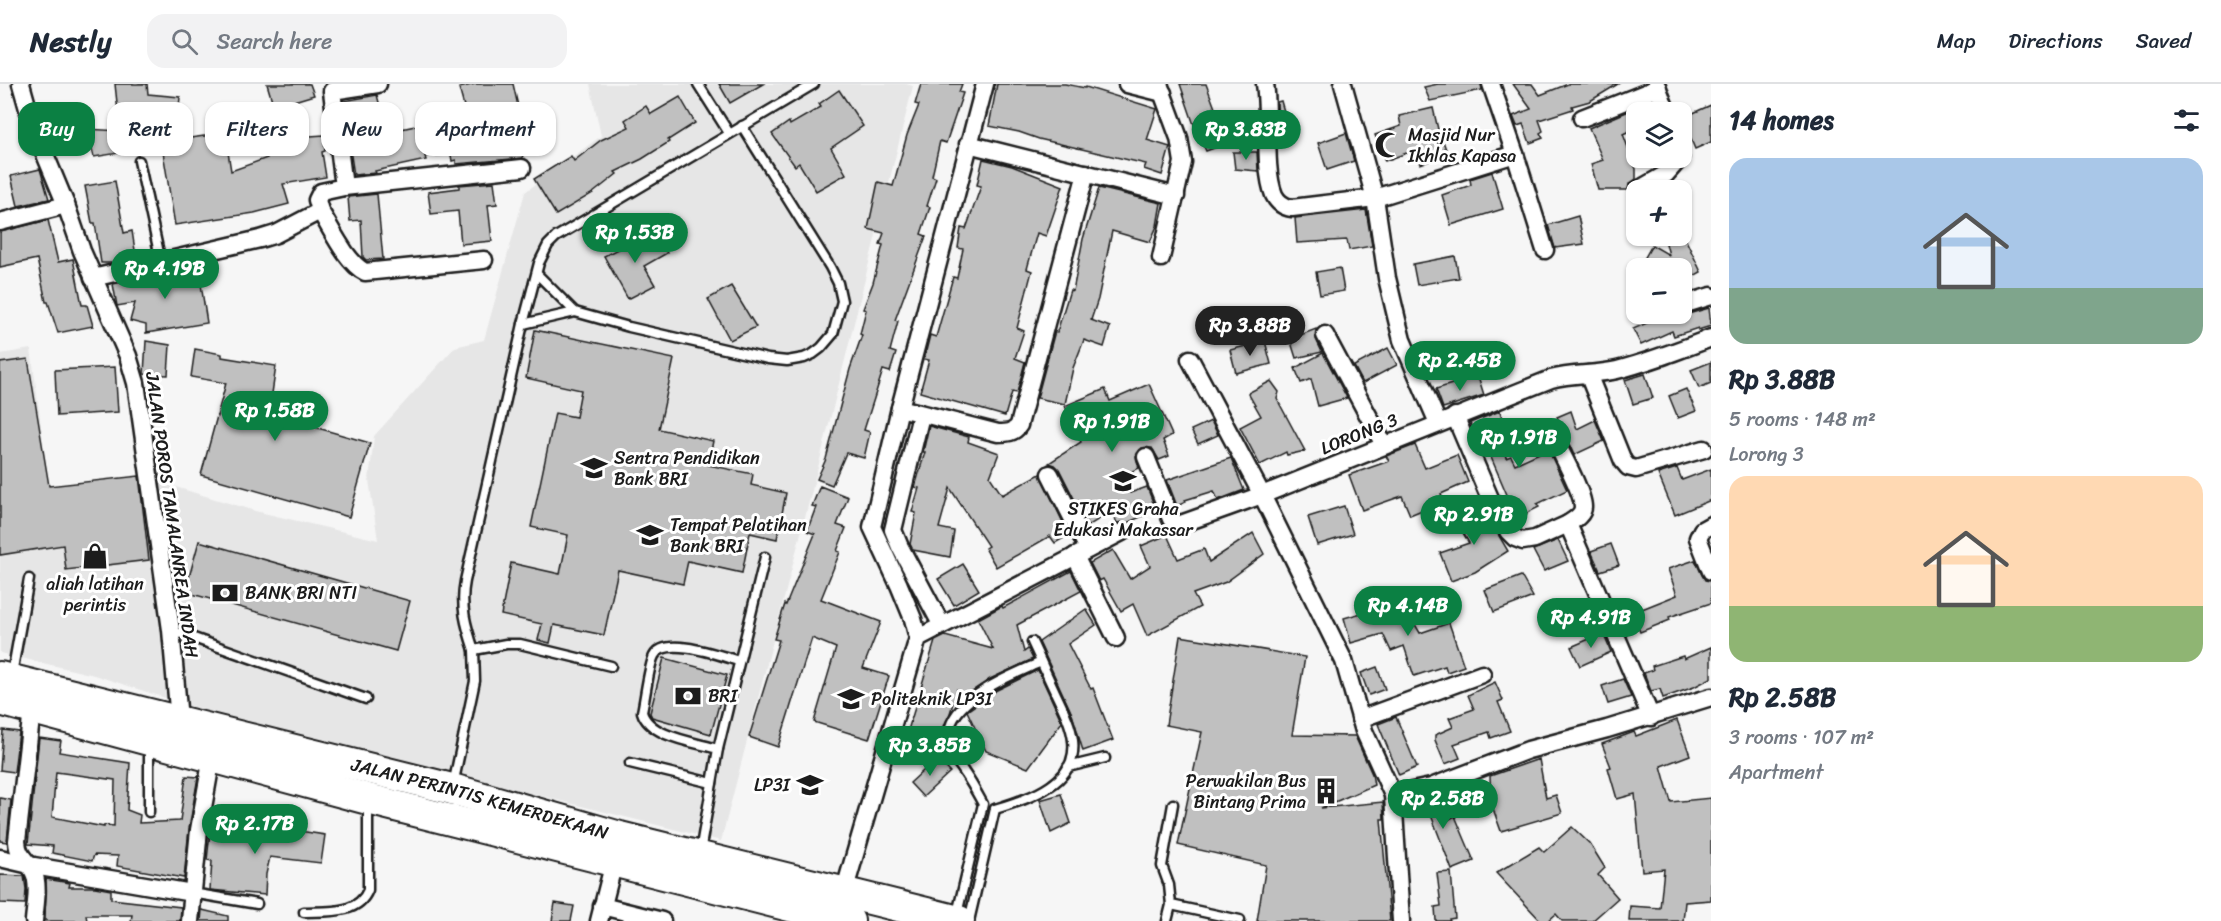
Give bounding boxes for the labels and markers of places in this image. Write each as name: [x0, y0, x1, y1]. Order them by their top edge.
pin: Rp 3.83B: [1184, 110, 1308, 161]
place label: Masjid Nur Ikhlas Kapasa: [1407, 119, 1516, 172]
mosque icon: Masjid Nur Ikhlas Kapasa: [1373, 130, 1403, 160]
pin: Rp 1.53B: [573, 213, 697, 264]
pin: Rp 4.19B: [103, 249, 227, 300]
pin: Rp 3.88B: [1188, 306, 1312, 357]
pin: Rp 2.45B: [1398, 341, 1522, 392]
pin: Rp 1.58B: [213, 391, 337, 442]
pin: Rp 1.91B: [1050, 402, 1174, 453]
pin: Rp 1.91B: [1457, 418, 1581, 469]
place label: Sentra Pendidikan Bank BRI: [614, 442, 760, 495]
school or university icon: Sentra Pendidikan Bank BRI: [579, 453, 609, 483]
school or university icon: STIKES Graha Edukasi Makassar: [1108, 466, 1138, 496]
place label: STIKES Graha Edukasi Makassar: [1053, 493, 1194, 546]
pin: Rp 2.91B: [1412, 495, 1536, 546]
place label: Tempat Pelatihan Bank BRI: [670, 509, 807, 562]
school or university icon: Tempat Pelatihan Bank BRI: [635, 520, 665, 550]
shop icon: aliah latihan perintis: [80, 541, 110, 571]
place label: aliah latihan perintis: [46, 568, 144, 621]
place label: BANK BRI NTI: [245, 577, 358, 609]
bank icon: BANK BRI NTI: [210, 578, 240, 608]
pin: Rp 4.14B: [1346, 586, 1470, 637]
pin: Rp 4.91B: [1529, 598, 1653, 649]
place label: BRI: [708, 680, 739, 712]
bank icon: BRI: [673, 681, 703, 711]
place label: Politeknik LP3I: [871, 683, 994, 715]
school or university icon: Politeknik LP3I: [836, 684, 866, 714]
pin: Rp 3.85B: [868, 726, 992, 777]
place label: Perwakilan Bus Bintang Prima: [1186, 765, 1307, 818]
place label: LP3I: [754, 769, 792, 801]
school or university icon: LP3I: [795, 770, 825, 800]
building icon: Perwakilan Bus Bintang Prima: [1311, 776, 1341, 806]
pin: Rp 2.58B: [1381, 779, 1505, 830]
pin: Rp 2.17B: [193, 804, 317, 855]

